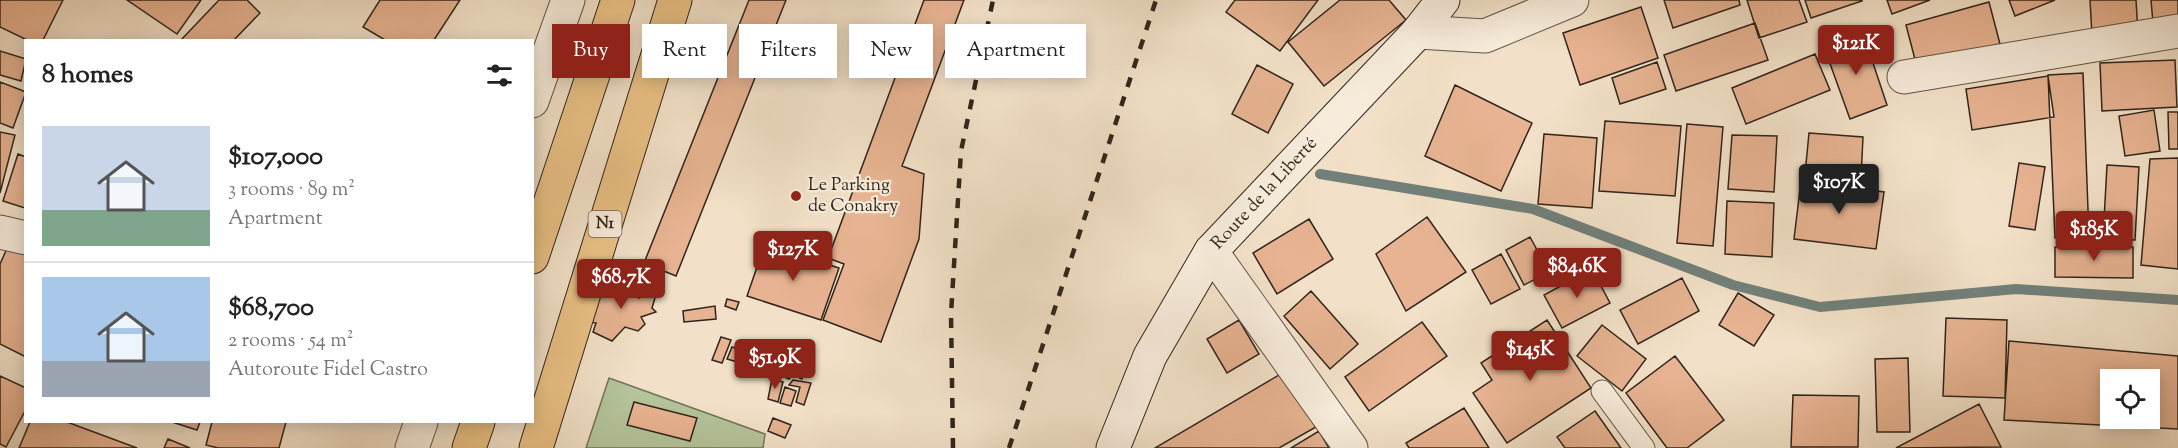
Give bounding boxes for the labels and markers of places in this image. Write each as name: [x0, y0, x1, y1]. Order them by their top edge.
pin: $121K: [1814, 25, 1898, 76]
pin: $107K: [1797, 164, 1881, 215]
place label: Le Parking de Conakry: [808, 173, 898, 220]
marker: Le Parking de Conakry: [789, 189, 803, 203]
pin: $185K: [2052, 211, 2136, 262]
pin: $127K: [751, 231, 835, 282]
pin: $84.6K: [1528, 248, 1626, 299]
pin: $68.7K: [572, 259, 670, 310]
pin: $145K: [1488, 331, 1572, 382]
pin: $51.9K: [726, 339, 824, 390]

